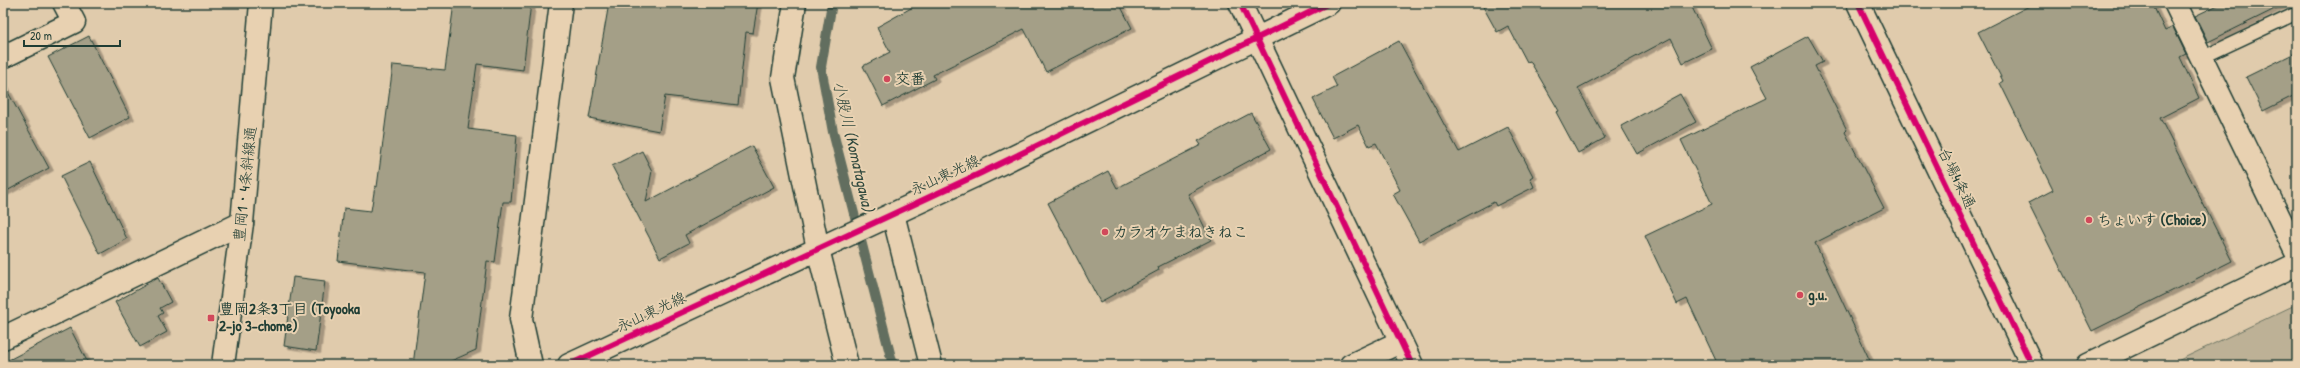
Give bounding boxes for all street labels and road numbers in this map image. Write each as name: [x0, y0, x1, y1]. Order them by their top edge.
street label: 豊岡1・4条斜線通: [228, 125, 261, 243]
street label: 台場4条通: [1934, 144, 1981, 212]
street label: 永山東光線: [906, 149, 983, 200]
street label: 永山東光線: [612, 286, 689, 337]

